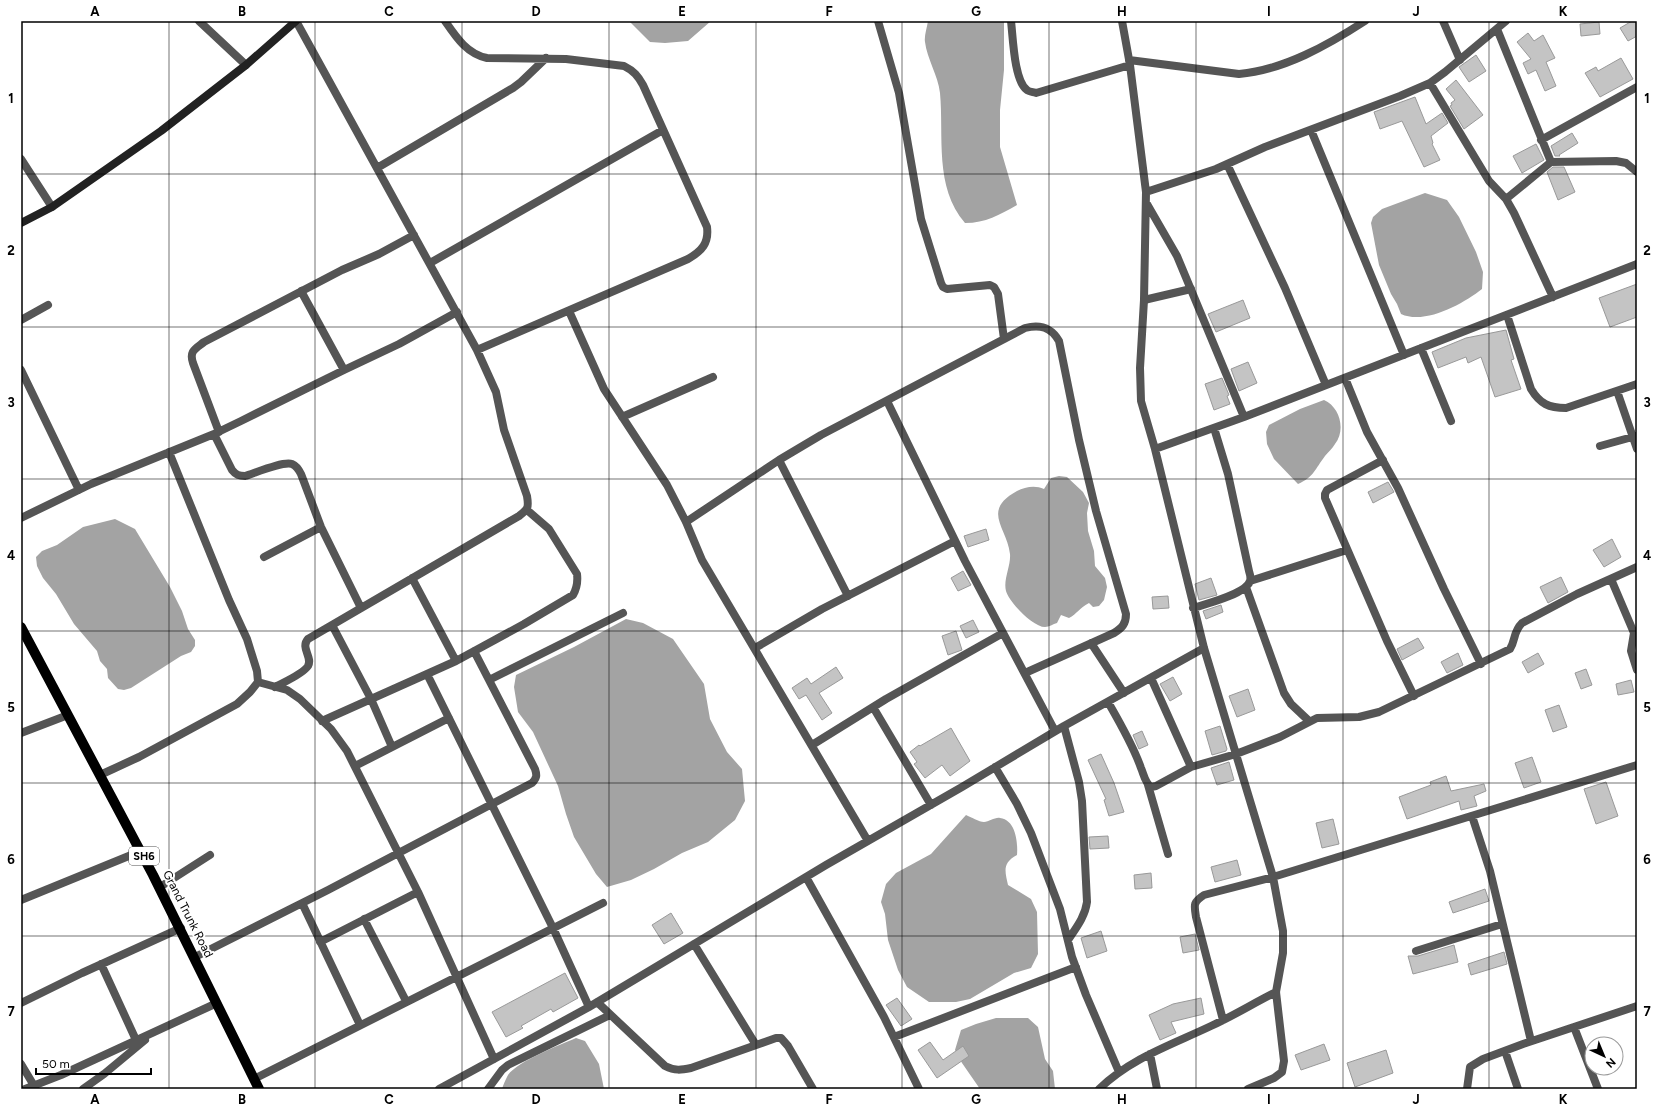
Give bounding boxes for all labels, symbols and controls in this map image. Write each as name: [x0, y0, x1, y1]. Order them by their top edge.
text: A: [90, 4, 100, 19]
text: B: [238, 4, 246, 19]
text: C: [384, 4, 394, 19]
text: D: [531, 4, 541, 19]
text: E: [678, 4, 686, 19]
text: F: [825, 4, 833, 19]
text: G: [971, 4, 981, 19]
text: H: [1117, 4, 1127, 19]
text: I: [1267, 4, 1271, 19]
text: J: [1412, 4, 1420, 19]
text: K: [1559, 4, 1568, 19]
text: 1: [8, 91, 14, 106]
text: 1: [1644, 91, 1650, 106]
text: 2: [7, 243, 15, 258]
text: 2: [1643, 243, 1651, 258]
text: 3: [7, 395, 15, 410]
text: 3: [1643, 395, 1651, 410]
text: 4: [7, 548, 15, 563]
text: 4: [1643, 548, 1651, 563]
text: 5: [7, 700, 15, 715]
text: 5: [1643, 700, 1651, 715]
road number: SH6: [129, 847, 159, 865]
text: 6: [7, 852, 15, 867]
text: 6: [1643, 852, 1651, 867]
street label: Grand Trunk Road: [160, 868, 216, 960]
text: 7: [7, 1004, 15, 1019]
text: 7: [1643, 1004, 1651, 1019]
north arrow: [1584, 1036, 1624, 1076]
scale bar: [36, 1050, 151, 1076]
text: N: [1603, 1055, 1618, 1070]
text: 50 m: [42, 1057, 70, 1071]
text: A: [90, 1092, 100, 1107]
text: B: [238, 1092, 246, 1107]
text: C: [384, 1092, 394, 1107]
text: D: [531, 1092, 541, 1107]
text: E: [678, 1092, 686, 1107]
text: F: [825, 1092, 833, 1107]
text: G: [971, 1092, 981, 1107]
text: H: [1117, 1092, 1127, 1107]
text: I: [1267, 1092, 1271, 1107]
text: J: [1412, 1092, 1420, 1107]
text: K: [1559, 1092, 1568, 1107]

